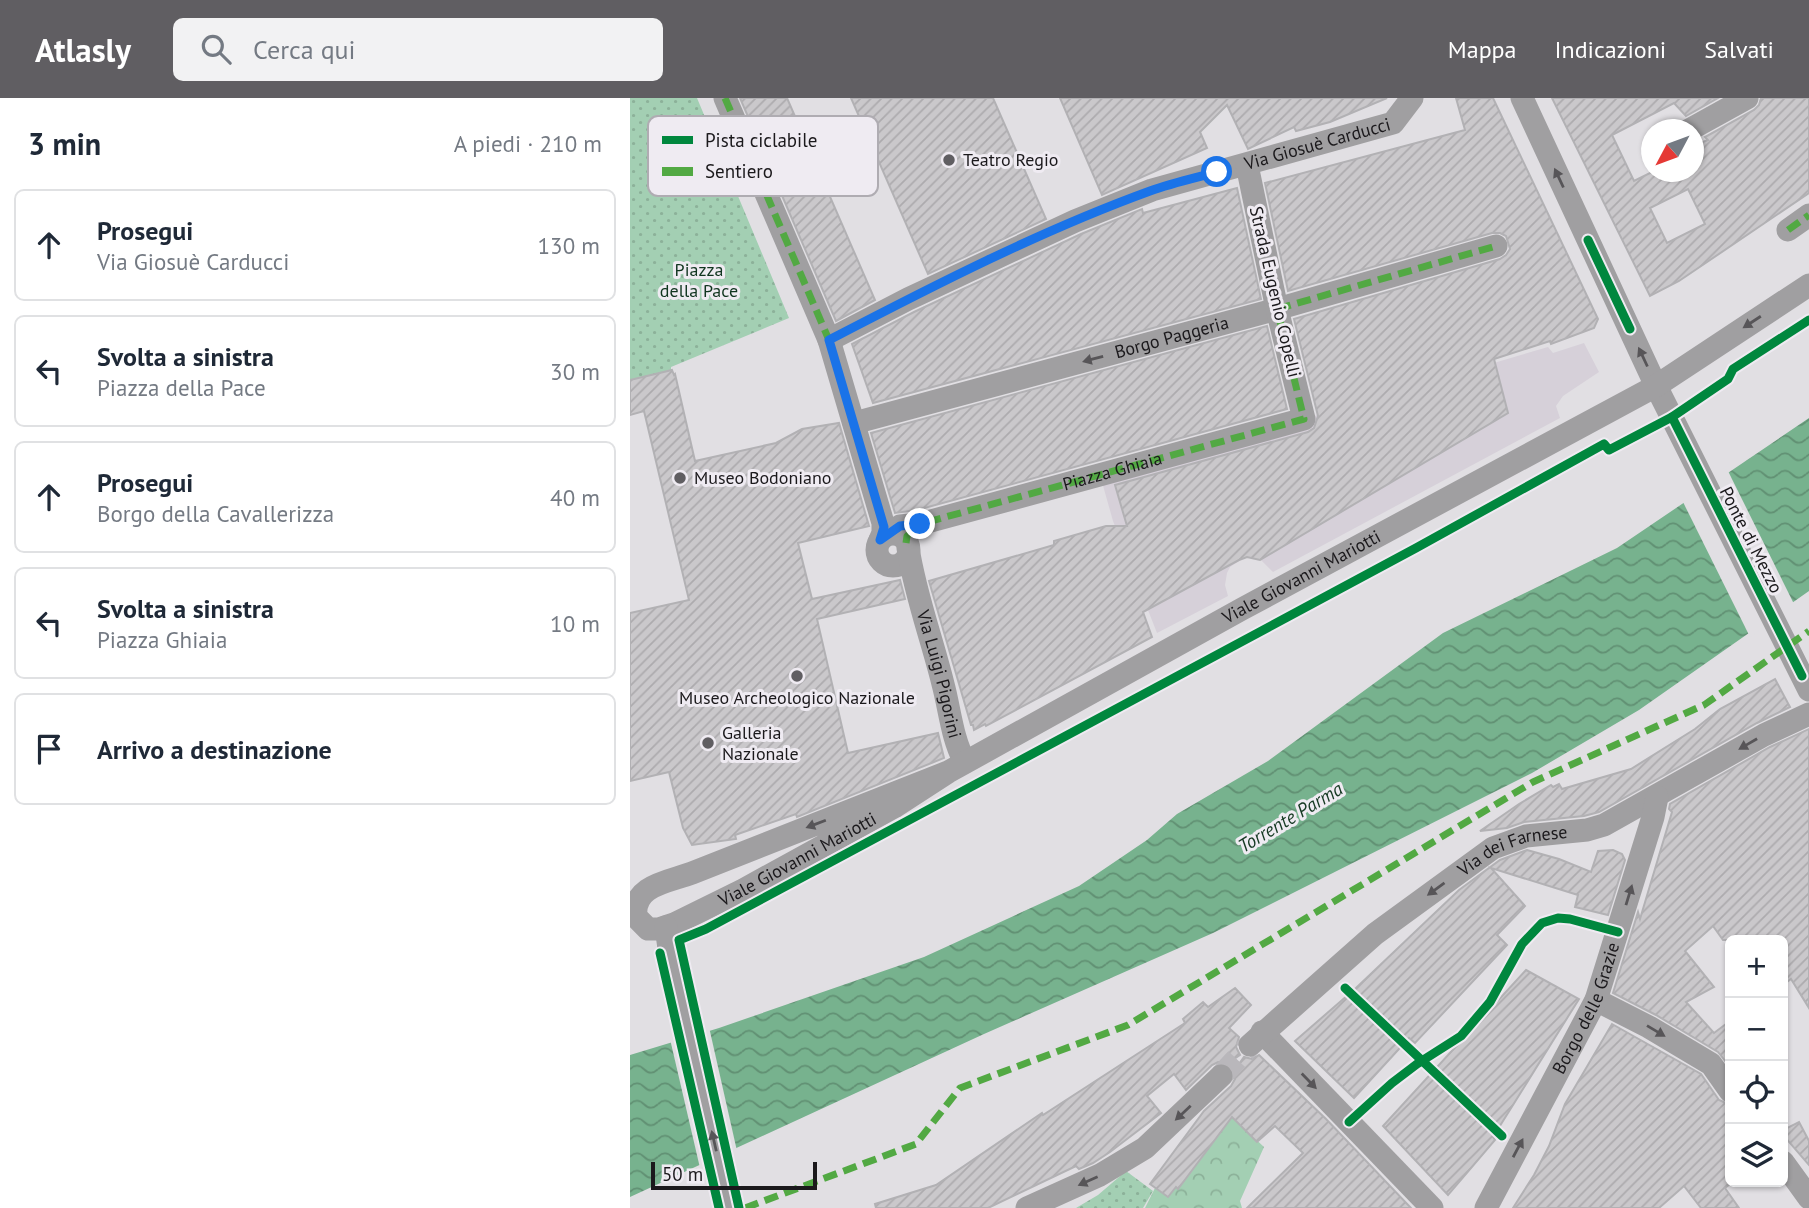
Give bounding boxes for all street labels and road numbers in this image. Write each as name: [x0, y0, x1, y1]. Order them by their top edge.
street label: Via Giosuè Carducci: [1241, 112, 1393, 175]
street label: Strada Eugenio Copelli: [1245, 204, 1306, 380]
street label: Borgo Paggeria: [1112, 311, 1231, 363]
street label: Piazza Ghiaia: [1060, 446, 1165, 495]
street label: Ponte di Mezzo: [1715, 483, 1788, 597]
street label: Viale Giovanni Mariotti: [1217, 525, 1384, 629]
street label: Via Luigi Pigorini: [911, 606, 967, 741]
street label: Viale Giovanni Mariotti: [714, 807, 880, 912]
street label: Via dei Farnese: [1452, 820, 1568, 882]
street label: Borgo delle Grazie: [1547, 939, 1624, 1078]

